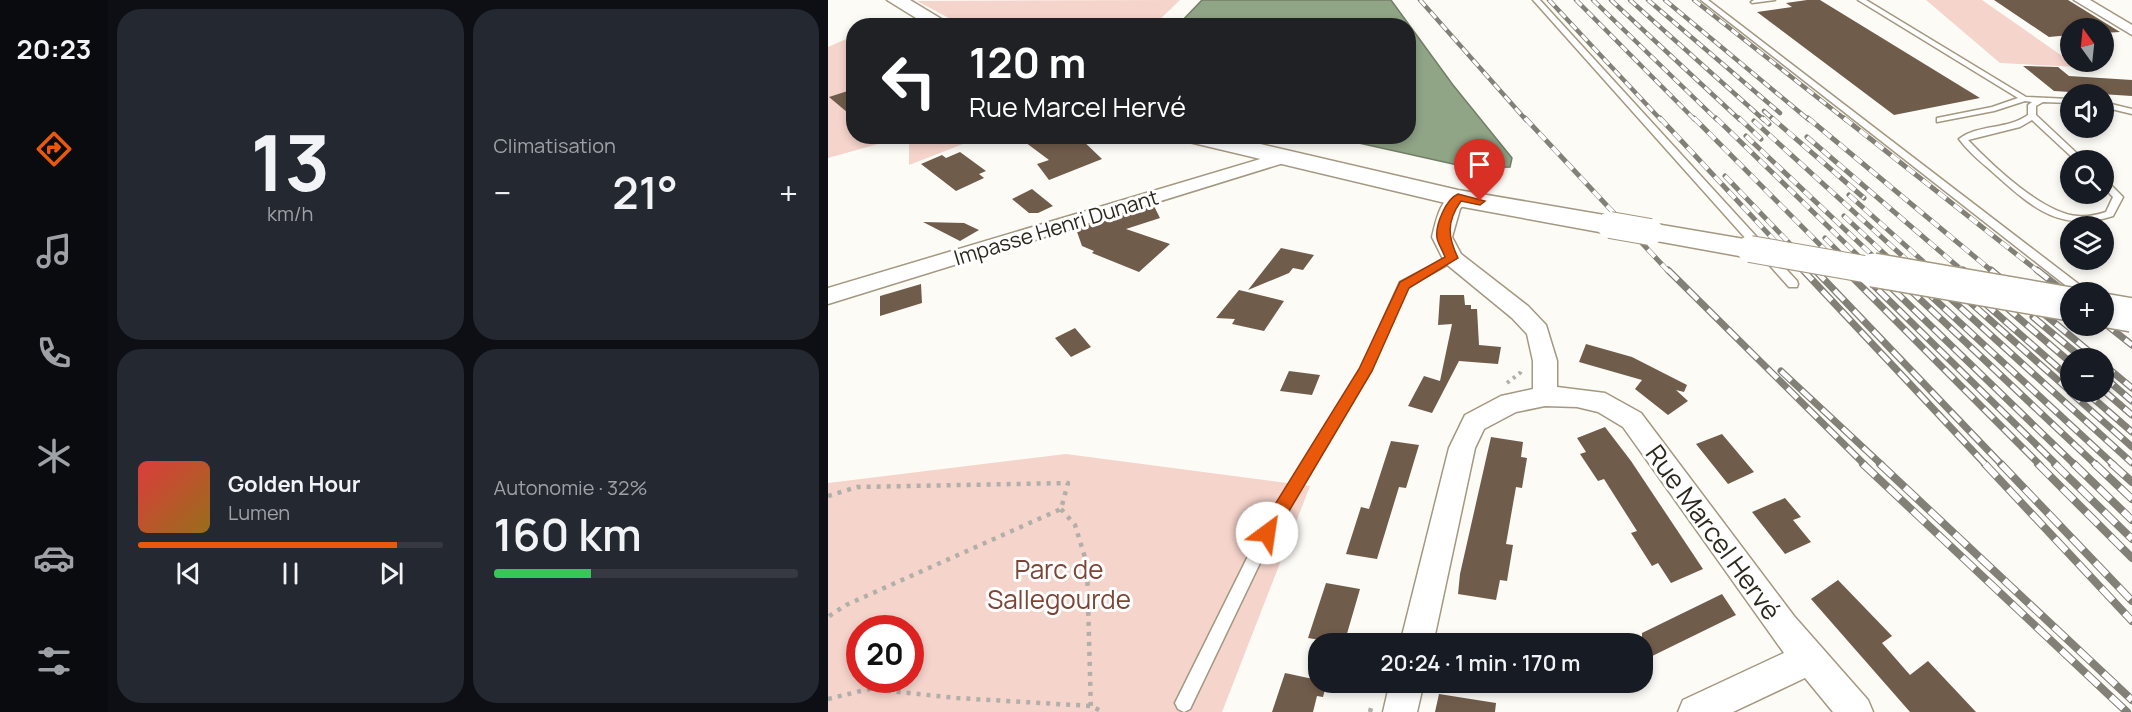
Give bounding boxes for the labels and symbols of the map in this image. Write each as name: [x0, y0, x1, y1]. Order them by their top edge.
north arrow: [2060, 18, 2114, 72]
pin: [1454, 139, 1505, 201]
street label: Impasse Henri Dunant: [950, 183, 1162, 271]
street label: Rue Marcel Hervé: [1638, 437, 1790, 627]
position arrow: [1235, 501, 1299, 565]
park label: Parc de Sallegourde: [987, 551, 1131, 617]
speed limit sign: 20: [846, 615, 924, 693]

